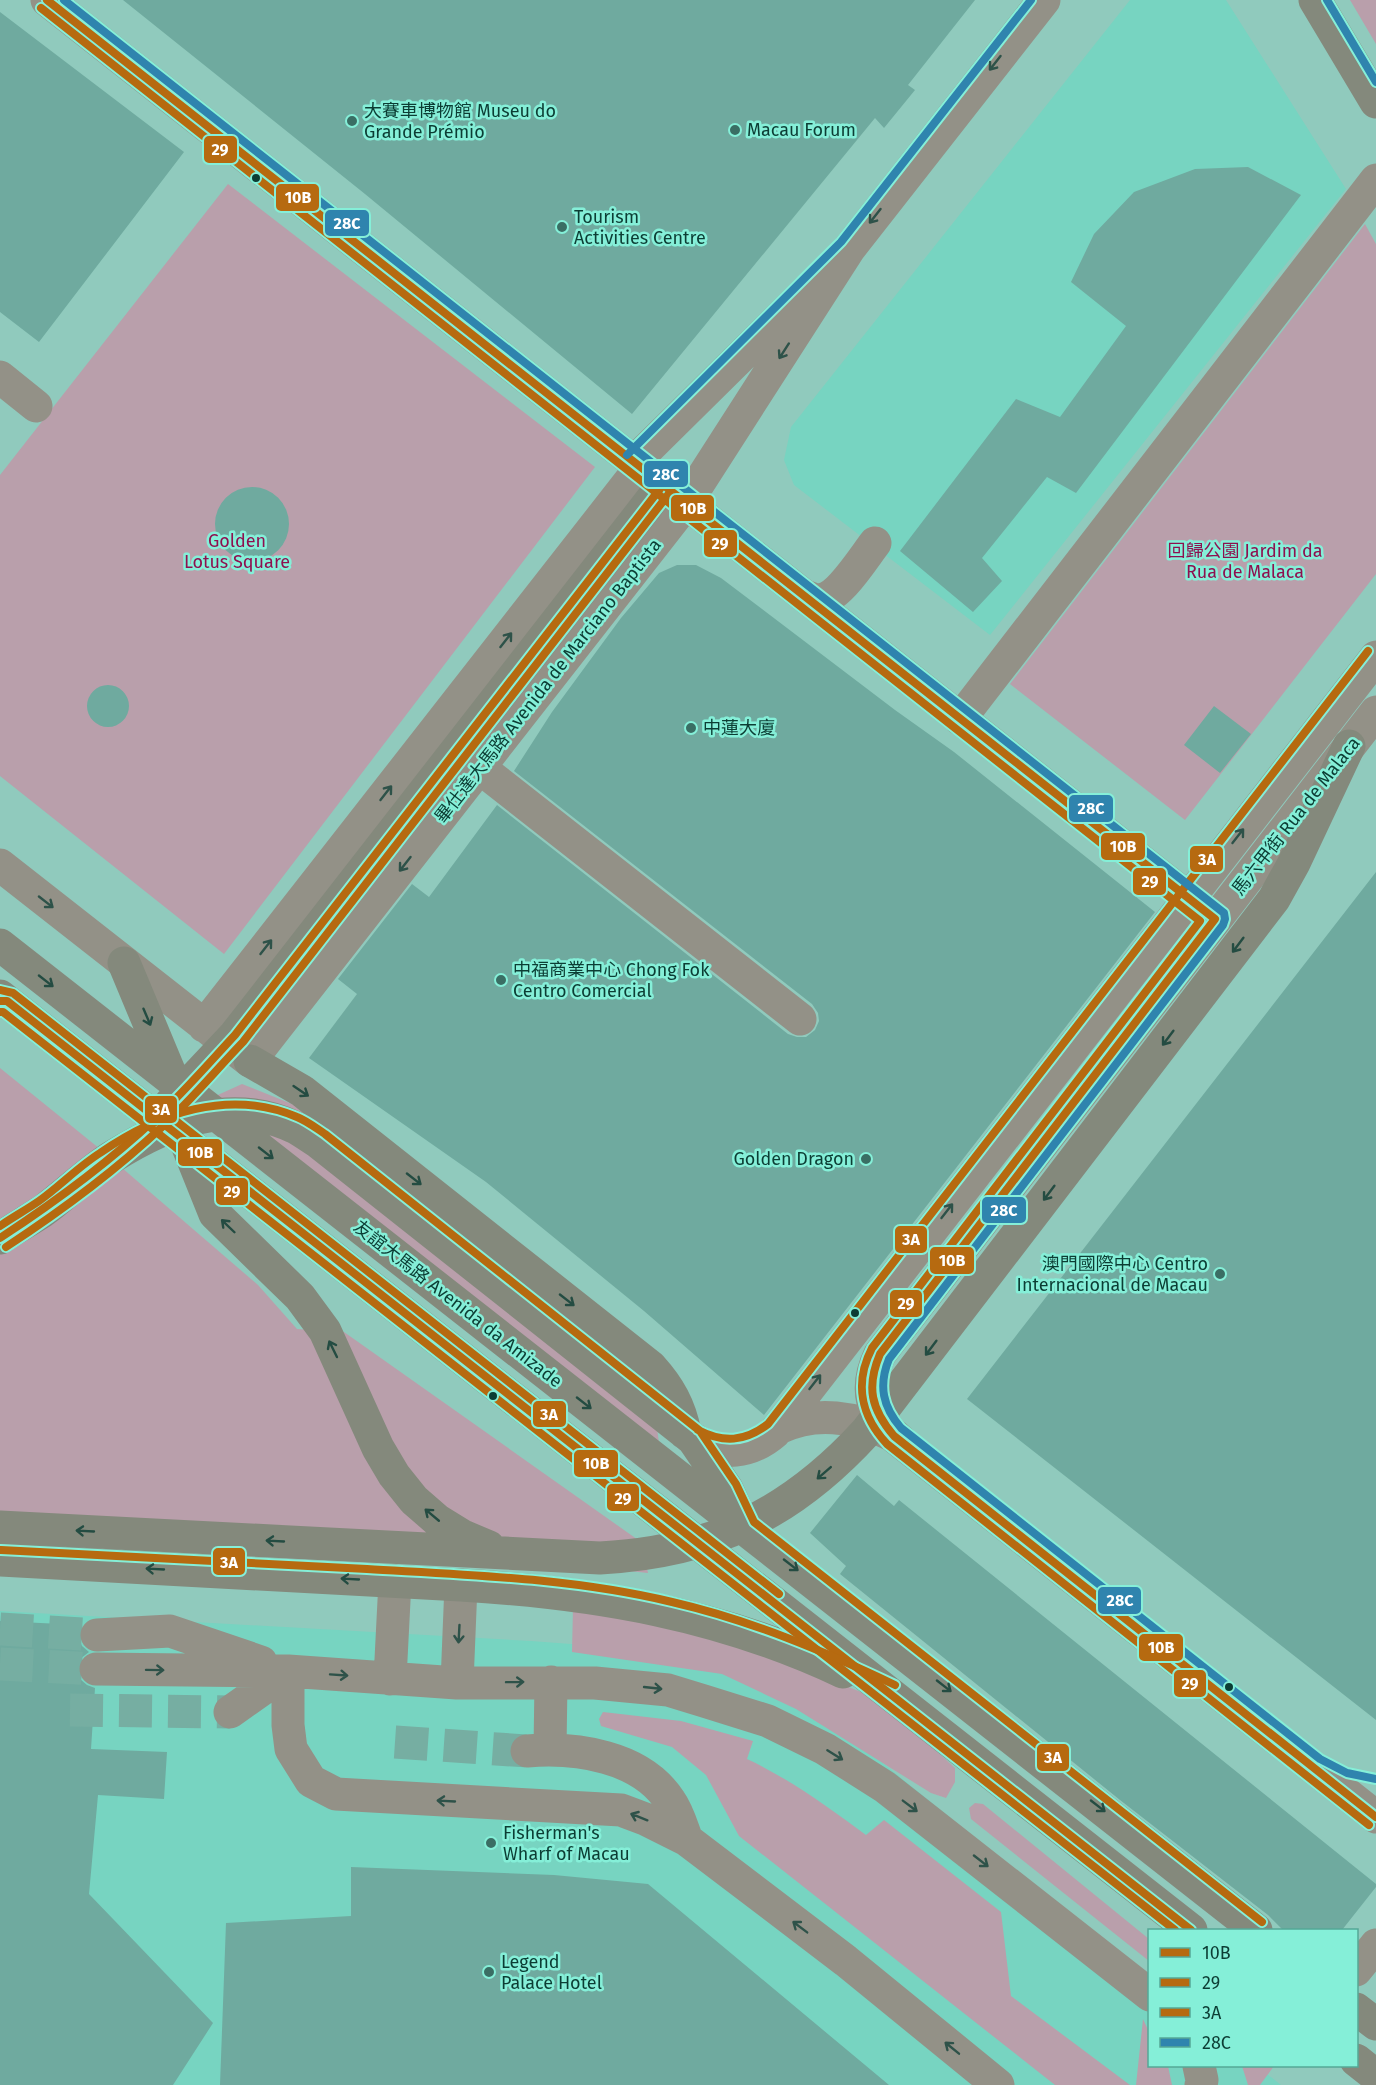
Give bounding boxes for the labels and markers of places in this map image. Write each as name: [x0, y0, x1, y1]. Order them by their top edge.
place label: 大賽車博物館 Museu do Grande Prémio: [364, 100, 556, 143]
marker: 大賽車博物館 Museu do Grande Prémio: [345, 114, 359, 128]
place label: Macau Forum: [747, 119, 856, 141]
marker: Macau Forum: [728, 123, 742, 137]
unlabelled marker: [250, 172, 262, 184]
place label: Tourism Activities Centre: [574, 206, 706, 249]
marker: Tourism Activities Centre: [555, 220, 569, 234]
place label: 中蓮大廈: [703, 717, 775, 739]
marker: 中蓮大廈: [684, 721, 698, 735]
place label: 中福商業中心 Chong Fok Centro Comercial: [513, 959, 710, 1002]
marker: 中福商業中心 Chong Fok Centro Comercial: [494, 973, 508, 987]
place label: Golden Dragon: [733, 1148, 854, 1170]
marker: Golden Dragon: [859, 1152, 873, 1166]
place label: 澳門國際中心 Centro Internacional de Macau: [1017, 1253, 1208, 1296]
marker: 澳門國際中心 Centro Internacional de Macau: [1213, 1267, 1227, 1281]
unlabelled marker: [849, 1307, 861, 1319]
unlabelled marker: [487, 1390, 499, 1402]
unlabelled marker: [1223, 1681, 1235, 1693]
place label: Fisherman's Wharf of Macau: [503, 1822, 630, 1865]
marker: Fisherman's Wharf of Macau: [484, 1836, 498, 1850]
place label: Legend Palace Hotel: [501, 1951, 602, 1994]
marker: Legend Palace Hotel: [482, 1965, 496, 1979]

